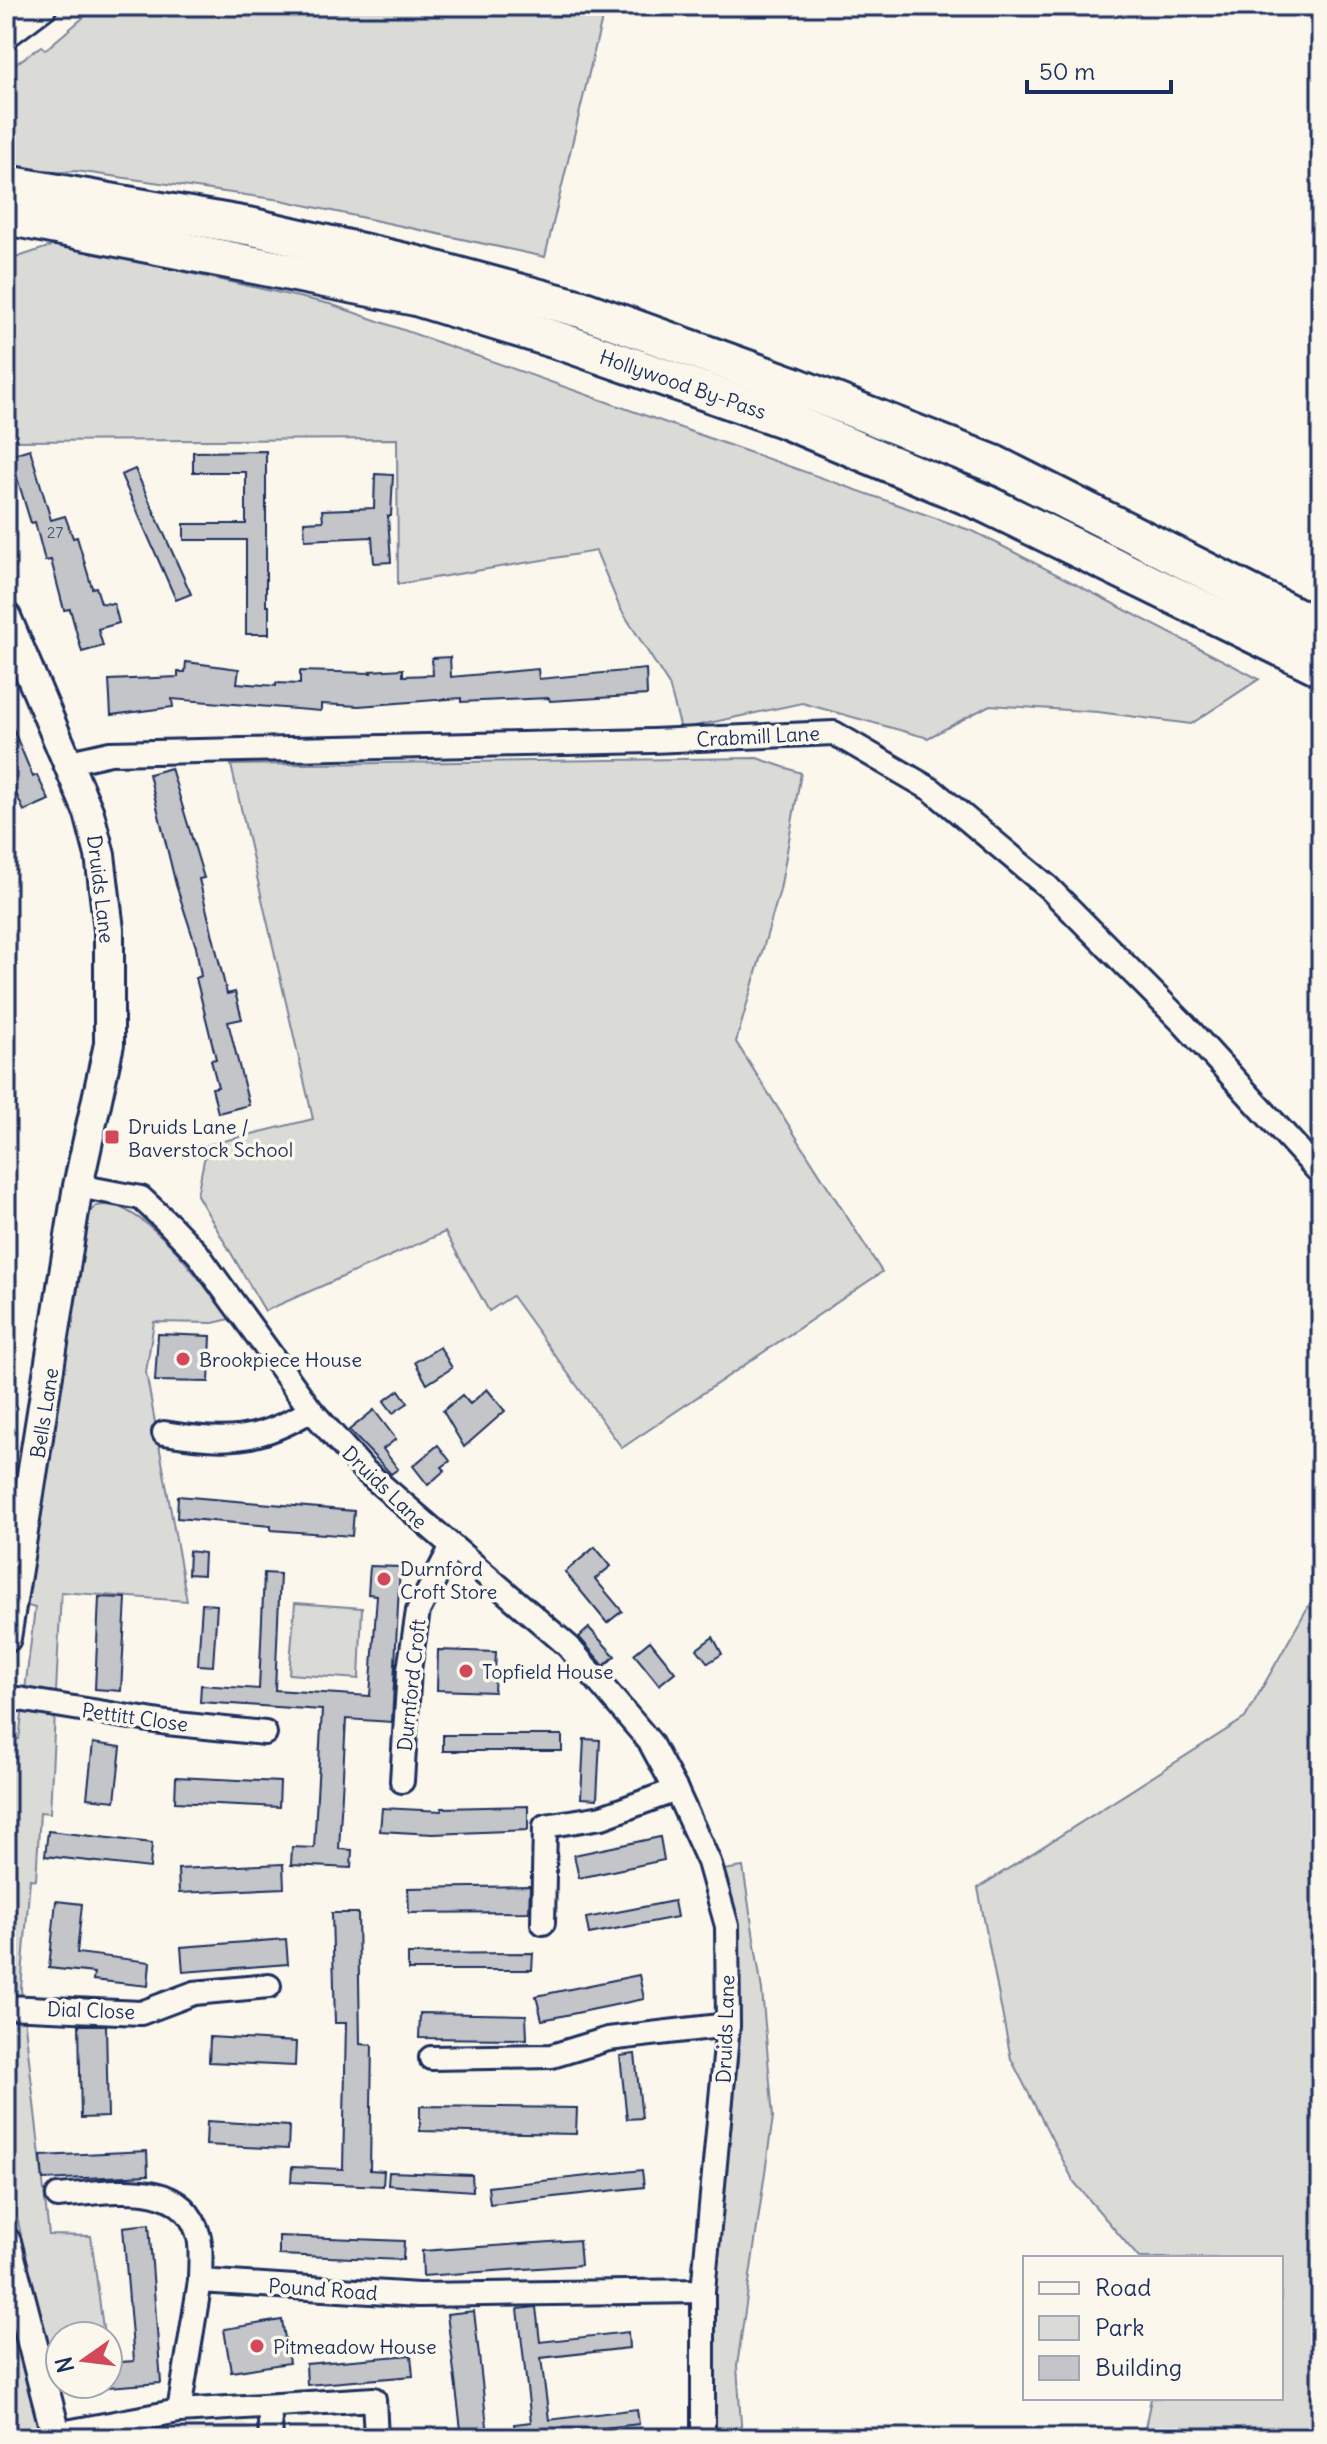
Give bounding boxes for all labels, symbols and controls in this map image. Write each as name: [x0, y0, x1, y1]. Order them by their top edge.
scale bar: [1027, 44, 1171, 94]
text: 50 m: [1039, 56, 1095, 86]
street label: Hollywood By-Pass: [596, 344, 770, 424]
house number: 27: [47, 522, 63, 542]
street label: Crabmill Lane: [696, 720, 820, 752]
street label: Druids Lane: [82, 834, 120, 944]
place label: Druids Lane / Baverstock School: [128, 1114, 293, 1162]
marker: Druids Lane / Baverstock School: [103, 1128, 121, 1146]
place label: Brookpiece House: [199, 1347, 362, 1372]
marker: Brookpiece House: [174, 1350, 192, 1368]
street label: Bells Lane: [25, 1366, 63, 1460]
street label: Druids Lane: [337, 1440, 433, 1534]
place label: Durnford Croft Store: [400, 1556, 497, 1604]
marker: Durnford Croft Store: [375, 1570, 393, 1588]
street label: Durnford Croft: [392, 1617, 430, 1752]
place label: Topfield House: [482, 1659, 614, 1684]
marker: Topfield House: [457, 1662, 475, 1680]
street label: Pettitt Close: [80, 1697, 190, 1737]
street label: Druids Lane: [711, 1974, 739, 2084]
street label: Dial Close: [47, 1996, 135, 2024]
legend: [1023, 2256, 1283, 2400]
text: Road: [1095, 2272, 1151, 2302]
street label: Pound Road: [267, 2273, 379, 2305]
text: Park: [1095, 2312, 1145, 2342]
north arrow: [44, 2320, 124, 2400]
place label: Pitmeadow House: [273, 2334, 437, 2359]
marker: Pitmeadow House: [248, 2337, 266, 2355]
text: Building: [1095, 2352, 1182, 2382]
text: N: [49, 2354, 80, 2376]

